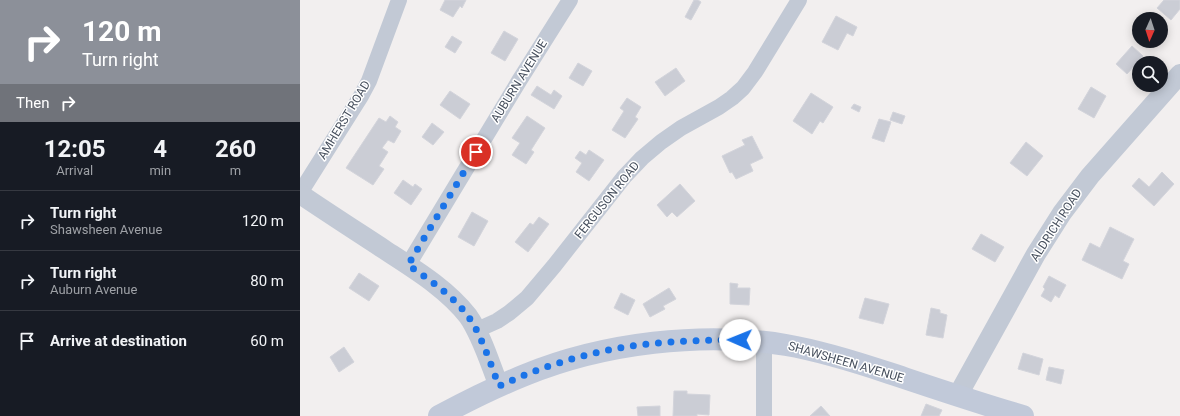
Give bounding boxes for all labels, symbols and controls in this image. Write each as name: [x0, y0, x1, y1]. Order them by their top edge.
north arrow: [1132, 12, 1168, 48]
map controls: [1132, 12, 1168, 92]
text: 120 m: [82, 15, 161, 48]
icon: right: [16, 16, 68, 68]
street label: AUBURN AVENUE: [488, 37, 550, 125]
text: Turn right: [82, 49, 159, 70]
button: search: [1132, 56, 1168, 92]
street label: AMHERST ROAD: [315, 78, 373, 162]
icon: right: [57, 92, 79, 114]
text: Then: [16, 94, 49, 112]
text: 12:05: [44, 135, 106, 163]
text: 4: [153, 135, 167, 163]
text: 260: [215, 135, 256, 163]
pin: [459, 135, 493, 169]
icon: arrive: [465, 141, 487, 163]
street label: FERGUSON ROAD: [572, 159, 642, 241]
text: Arrival: [56, 163, 93, 178]
text: min: [149, 163, 171, 178]
text: m: [230, 163, 241, 178]
street label: ALDRICH ROAD: [1027, 186, 1085, 264]
text: Turn right: [50, 204, 116, 222]
icon: right: [16, 210, 38, 232]
text: 120 m: [242, 212, 284, 230]
text: Shawsheen Avenue: [50, 222, 162, 237]
text: Turn right: [50, 264, 116, 282]
icon: right: [16, 270, 38, 292]
text: 80 m: [250, 272, 284, 290]
text: Auburn Avenue: [50, 282, 137, 297]
position arrow: [719, 319, 761, 361]
icon: arrive: [16, 330, 38, 352]
text: Arrive at destination: [50, 332, 187, 350]
text: 60 m: [250, 332, 284, 350]
street label: SHAWSHEEN AVENUE: [787, 339, 906, 385]

